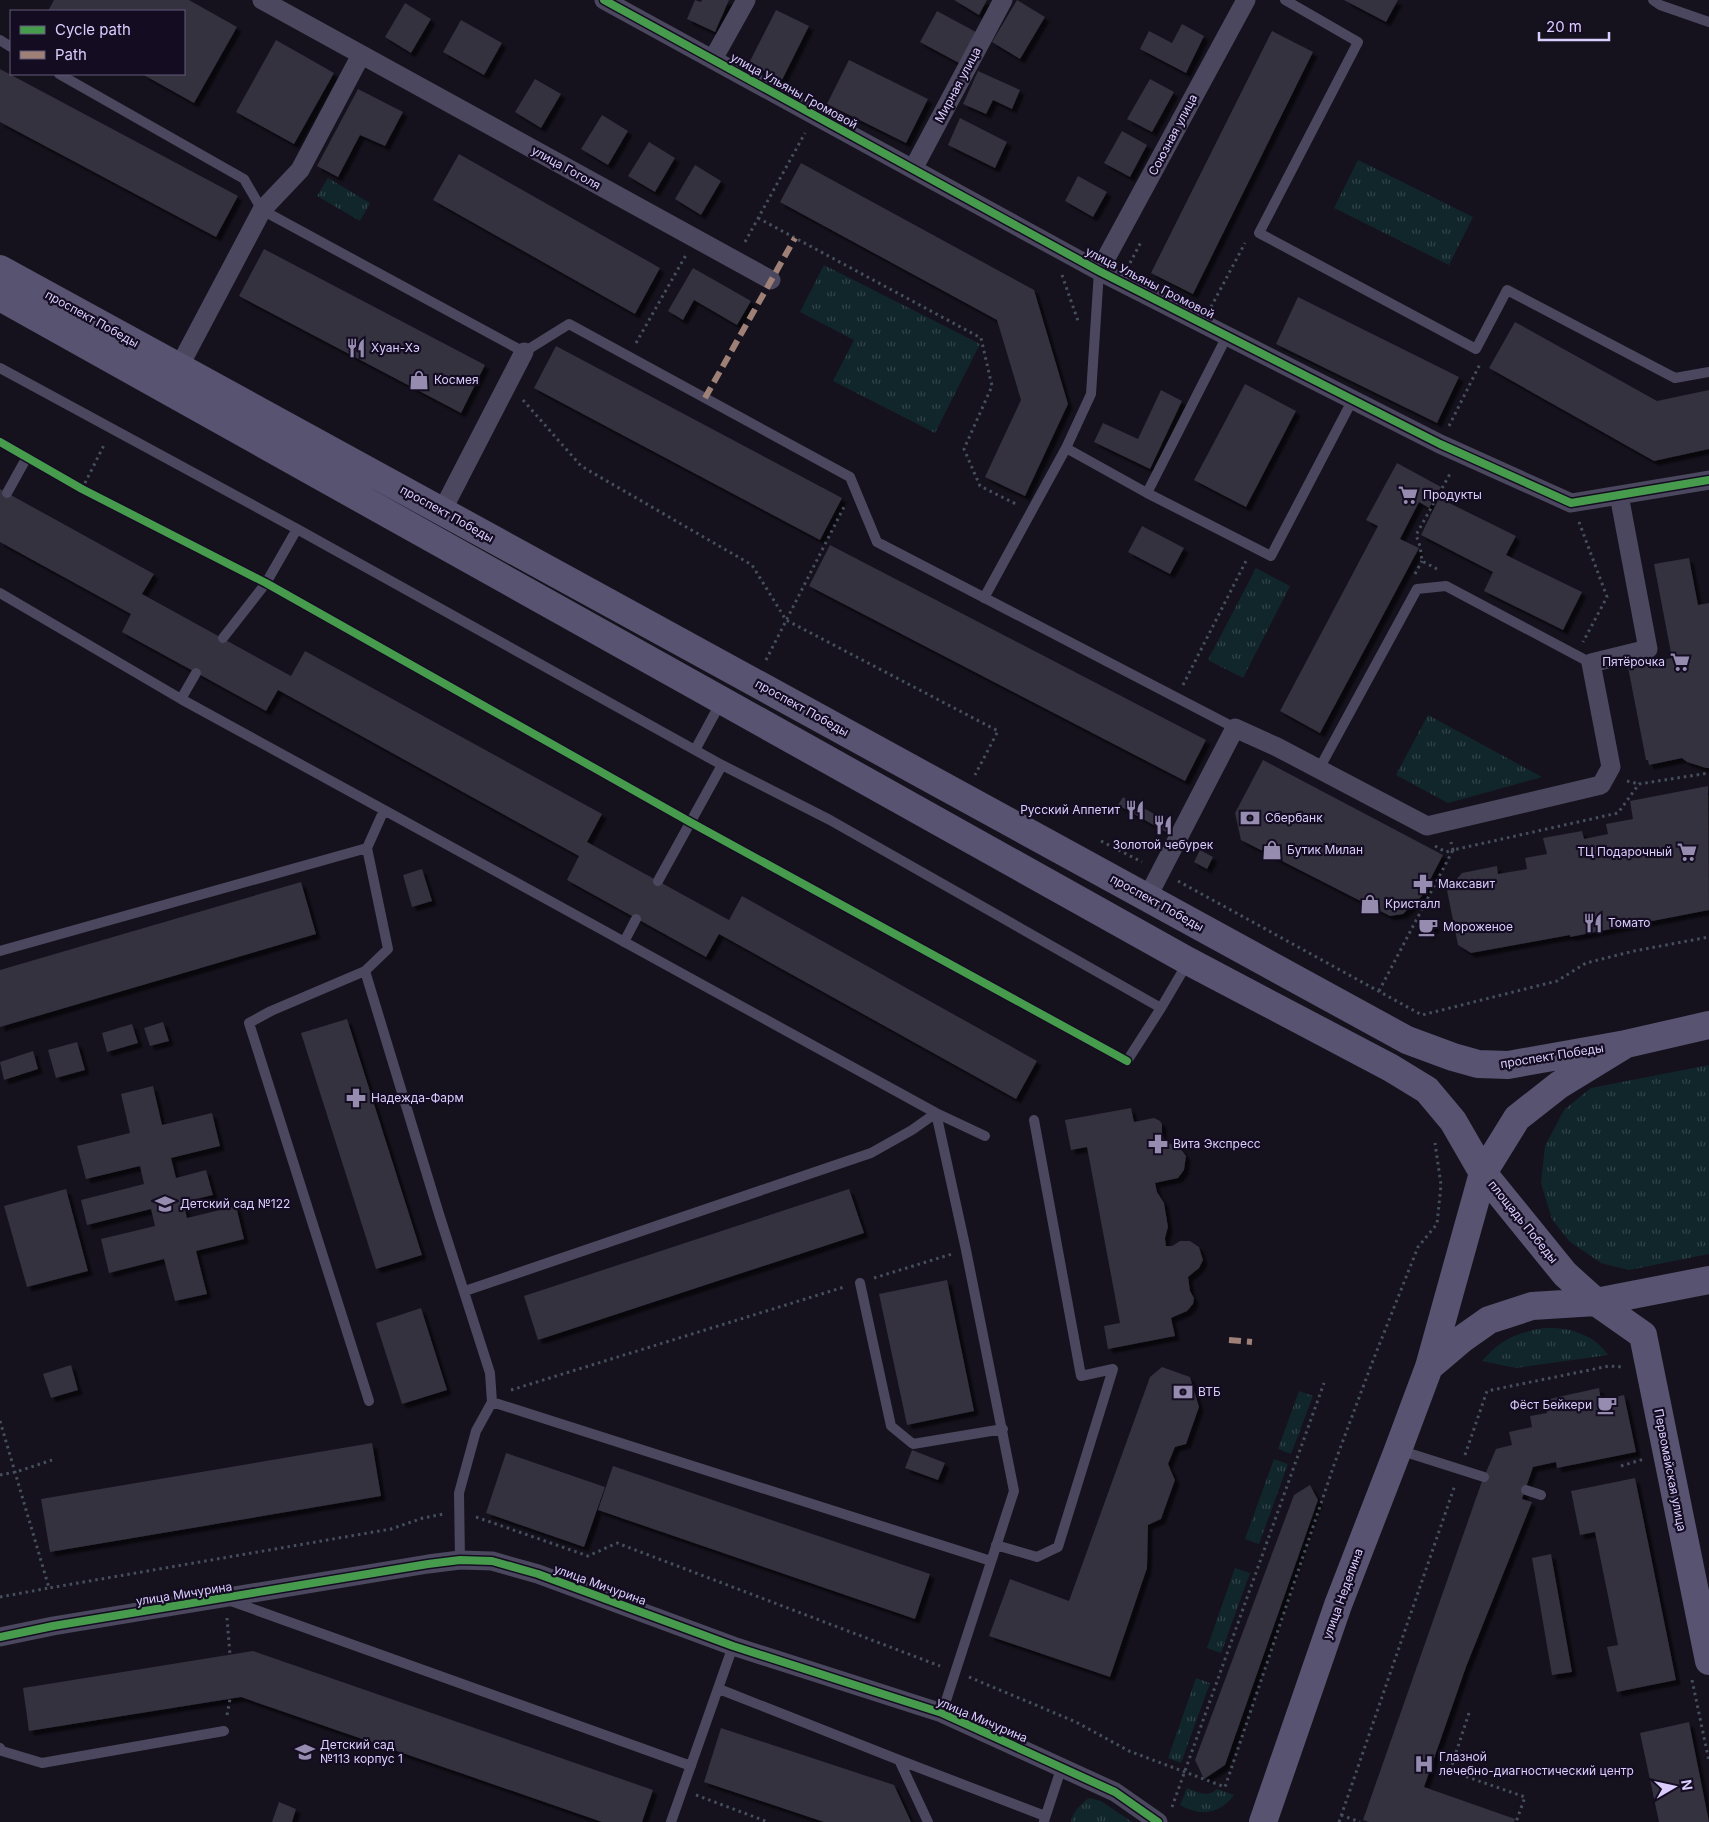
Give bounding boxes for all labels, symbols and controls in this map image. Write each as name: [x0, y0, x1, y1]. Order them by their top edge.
legend: [10, 10, 185, 75]
scale bar: [1539, 10, 1609, 42]
text: 20 m: [1546, 17, 1582, 36]
text: Cycle path: [55, 20, 131, 39]
street label: Мирная улица: [931, 44, 984, 125]
text: Path: [55, 45, 87, 64]
street label: улица Ульяны Громовой: [728, 49, 860, 132]
street label: Союзная улица: [1145, 92, 1200, 178]
street label: улица Гоголя: [529, 142, 603, 193]
street label: улица Ульяны Громовой: [1083, 243, 1217, 322]
street label: проспект Победы: [43, 287, 142, 350]
restaurant icon: Хуан-Хэ: [345, 337, 367, 359]
place label: Хуан-Хэ: [371, 340, 420, 355]
shop icon: Космея: [408, 369, 430, 391]
place label: Космея: [434, 372, 479, 387]
street label: проспект Победы: [398, 482, 497, 545]
supermarket icon: Продукты: [1397, 484, 1419, 506]
place label: Продукты: [1423, 487, 1482, 502]
supermarket icon: Пятёрочка: [1669, 651, 1691, 673]
place label: Пятёрочка: [1602, 654, 1665, 669]
street label: проспект Победы: [753, 676, 852, 739]
restaurant icon: Русский Аппетит: [1124, 799, 1146, 821]
place label: Русский Аппетит: [1020, 802, 1120, 817]
bank icon: Сбербанк: [1239, 807, 1261, 829]
place label: Сбербанк: [1265, 810, 1323, 825]
restaurant icon: Золотой чебурек: [1152, 814, 1174, 836]
place label: Золотой чебурек: [1113, 837, 1214, 852]
shop icon: Бутик Милан: [1261, 839, 1283, 861]
supermarket icon: ТЦ Подарочный: [1676, 841, 1698, 863]
place label: Бутик Милан: [1287, 842, 1363, 857]
place label: ТЦ Подарочный: [1577, 844, 1672, 859]
street label: проспект Победы: [1108, 871, 1207, 934]
pharmacy icon: Максавит: [1412, 873, 1434, 895]
place label: Максавит: [1438, 876, 1495, 891]
shop icon: Кристалл: [1359, 893, 1381, 915]
place label: Кристалл: [1385, 896, 1441, 911]
restaurant icon: Томато: [1582, 912, 1604, 934]
place label: Томато: [1608, 915, 1651, 930]
cafe icon: Мороженое: [1417, 916, 1439, 938]
place label: Мороженое: [1443, 919, 1513, 934]
street label: проспект Победы: [1499, 1040, 1605, 1071]
pharmacy icon: Надежда-Фарм: [345, 1087, 367, 1109]
place label: Надежда-Фарм: [371, 1090, 464, 1105]
pharmacy icon: Вита Экспресс: [1147, 1133, 1169, 1155]
place label: Вита Экспресс: [1173, 1136, 1261, 1151]
street label: площадь Победы: [1485, 1177, 1561, 1266]
school or university icon: Детский сад №122: [154, 1193, 176, 1215]
place label: Детский сад №122: [180, 1196, 290, 1211]
bank icon: ВТБ: [1172, 1381, 1194, 1403]
place label: ВТБ: [1198, 1384, 1221, 1399]
cafe icon: Фёст Бейкери: [1596, 1394, 1618, 1416]
place label: Фёст Бейкери: [1510, 1397, 1592, 1412]
street label: Первомайская улица: [1651, 1407, 1690, 1532]
street label: улица Неделина: [1319, 1546, 1366, 1641]
street label: улица Мичурина: [552, 1561, 648, 1608]
street label: улица Мичурина: [135, 1578, 233, 1609]
street label: улица Мичурина: [935, 1694, 1030, 1745]
place label: Детский сад №113 корпус 1: [320, 1737, 403, 1766]
school or university icon: Детский сад №113 корпус 1: [294, 1741, 316, 1763]
place label: Глазной лечебно-диагностический центр: [1439, 1749, 1634, 1778]
hospital icon: Глазной лечебно-диагностический центр: [1413, 1753, 1435, 1775]
north arrow: [1649, 1762, 1699, 1812]
text: N: [1678, 1778, 1697, 1791]

